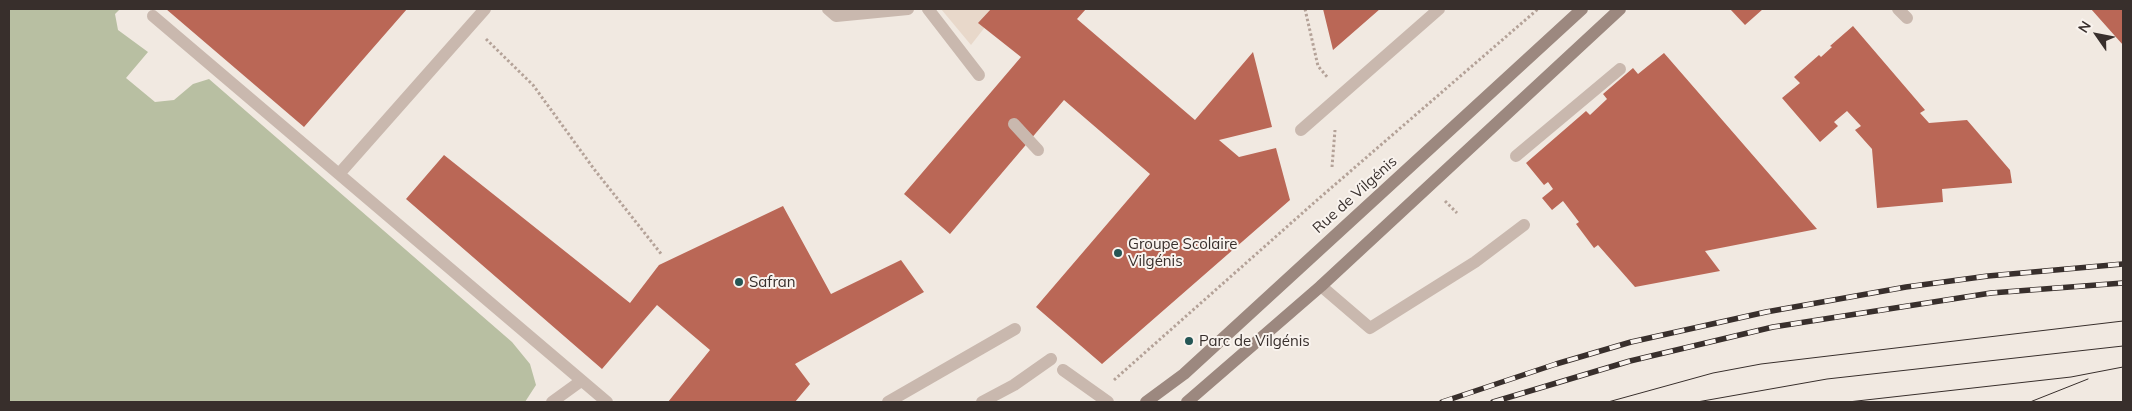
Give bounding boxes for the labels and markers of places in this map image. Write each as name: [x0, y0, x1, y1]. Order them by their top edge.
place label: Groupe Scolaire Vilgénis: [1128, 235, 1237, 270]
marker: Groupe Scolaire Vilgénis: [1112, 247, 1124, 259]
place label: Safran: [749, 273, 796, 291]
marker: Safran: [733, 276, 745, 288]
place label: Parc de Vilgénis: [1199, 332, 1310, 350]
marker: Parc de Vilgénis: [1183, 335, 1195, 347]

